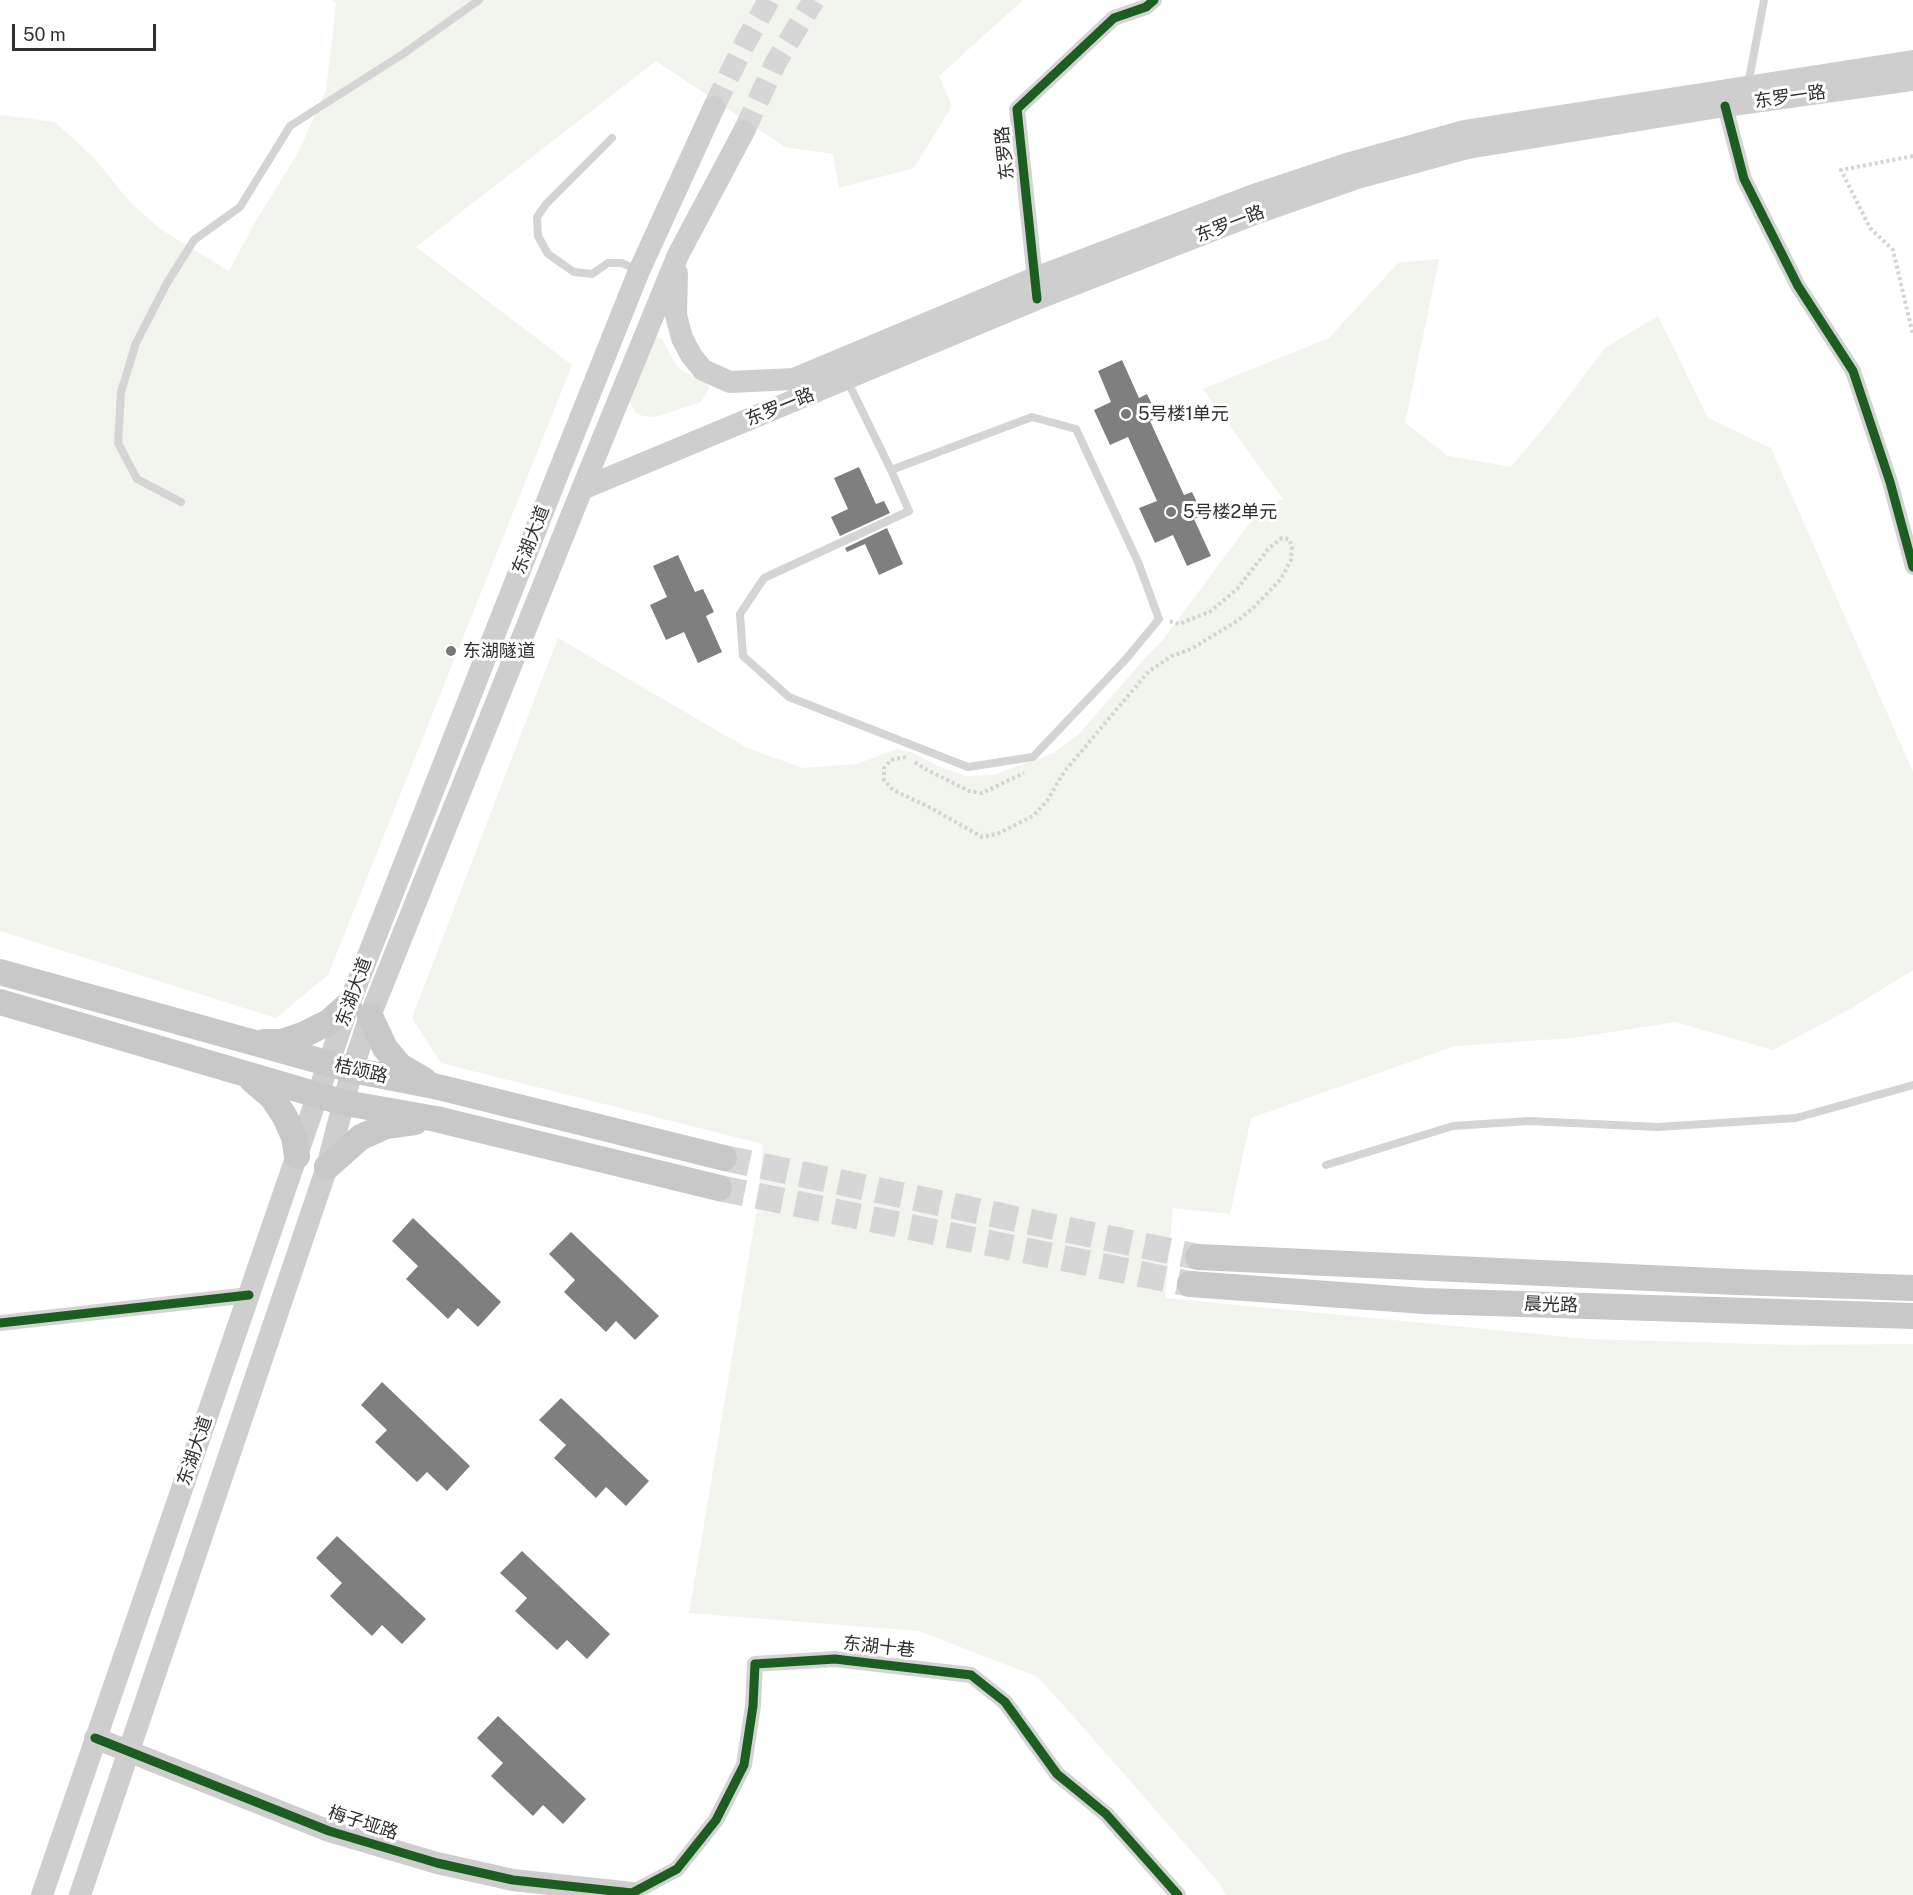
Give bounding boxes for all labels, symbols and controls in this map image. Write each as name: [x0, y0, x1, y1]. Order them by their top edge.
scale bar: [15, 12, 159, 50]
text: 50 m: [23, 24, 66, 45]
street label: 东罗一路: [1753, 81, 1827, 113]
street label: 东罗路: [991, 125, 1019, 181]
street label: 东罗一路: [1193, 201, 1267, 247]
street label: 东罗一路: [743, 384, 817, 430]
place label: 5号楼1单元: [1138, 403, 1229, 425]
marker: 5号楼1单元: [1119, 407, 1133, 421]
place label: 5号楼2单元: [1183, 501, 1277, 523]
street label: 东湖大道: [508, 503, 554, 577]
marker: 5号楼2单元: [1164, 505, 1178, 519]
place label: 东湖隧道: [463, 640, 535, 662]
marker: 东湖隧道: [444, 644, 458, 658]
street label: 东湖大道: [332, 954, 376, 1030]
street label: 桔颂路: [332, 1054, 390, 1088]
street label: 晨光路: [1524, 1293, 1578, 1317]
street label: 东湖大道: [173, 1413, 217, 1489]
street label: 东湖十巷: [842, 1632, 916, 1662]
street label: 梅子垭路: [325, 1802, 401, 1844]

